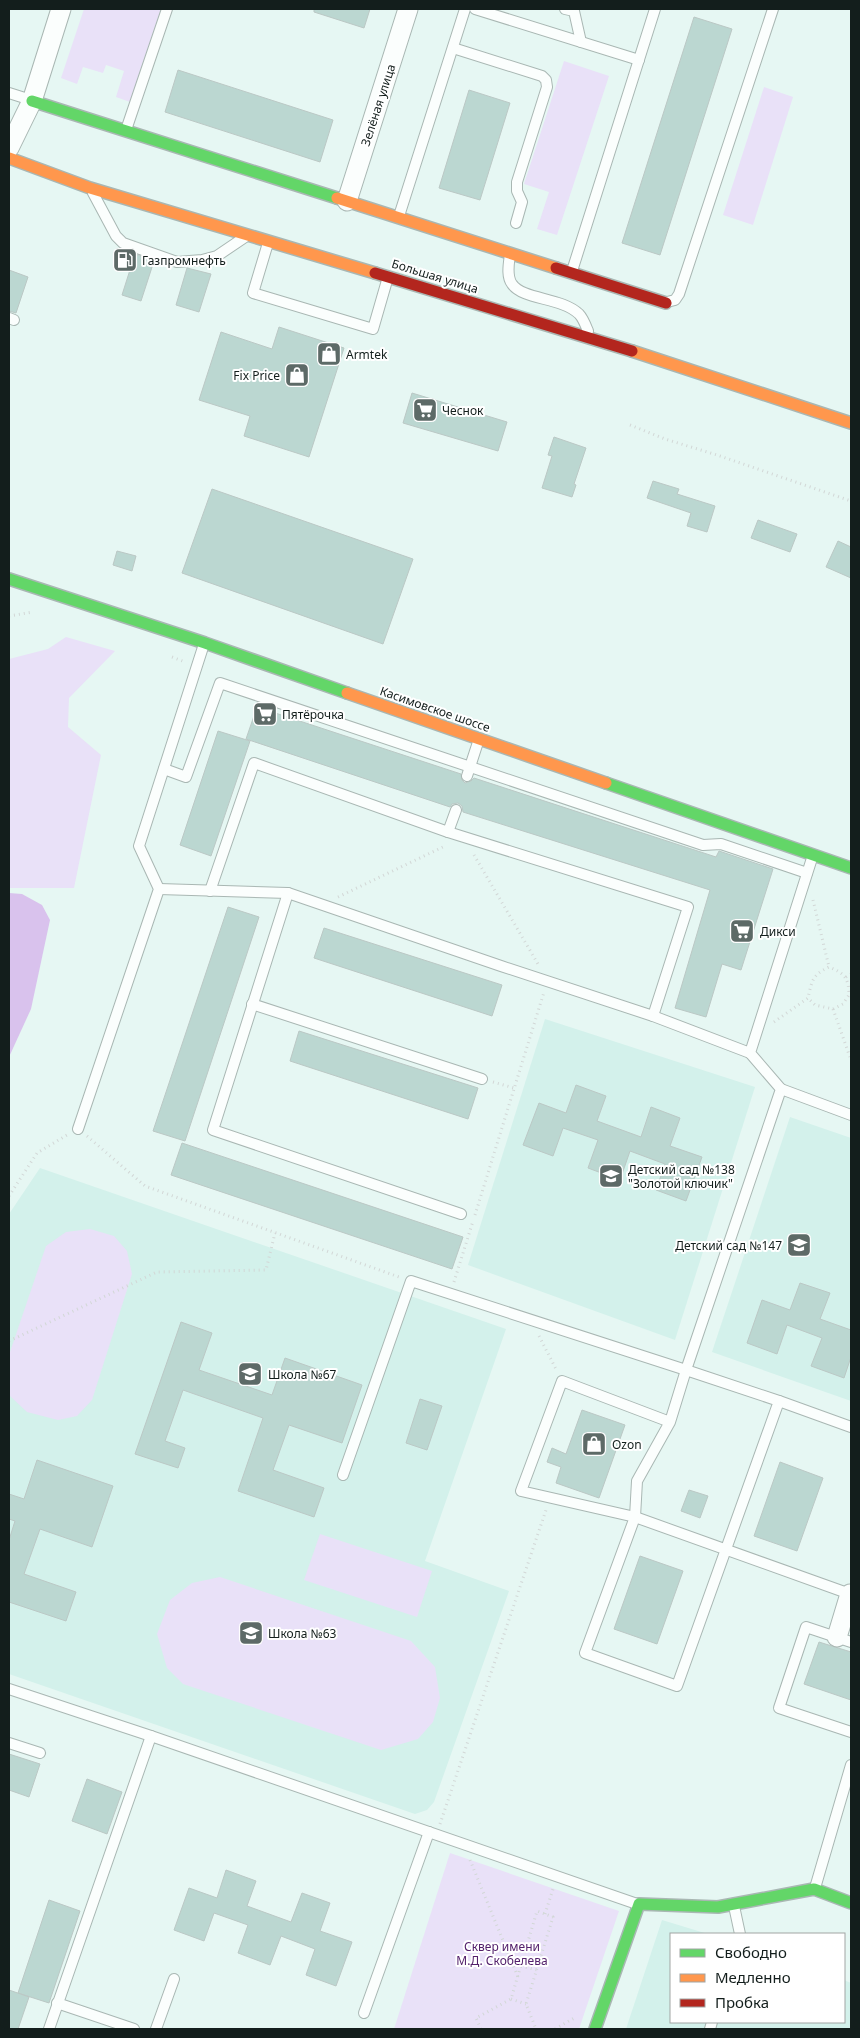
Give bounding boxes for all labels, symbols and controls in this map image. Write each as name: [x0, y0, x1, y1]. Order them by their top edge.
street label: Зелёная улица: [357, 62, 399, 148]
fuel station icon: Газпромнефть: [112, 247, 138, 273]
place label: Газпромнефть: [142, 252, 226, 269]
street label: Большая улица: [390, 255, 480, 297]
shop icon: Armtek: [316, 341, 342, 367]
place label: Armtek: [346, 346, 388, 363]
shop icon: Fix Price: [284, 362, 310, 388]
place label: Fix Price: [233, 367, 280, 384]
supermarket icon: Чеснок: [412, 397, 438, 423]
place label: Чеснок: [442, 402, 484, 419]
street label: Касимовское шоссе: [378, 682, 493, 736]
supermarket icon: Пятёрочка: [252, 701, 278, 727]
place label: Пятёрочка: [282, 706, 344, 723]
supermarket icon: Дикси: [729, 918, 755, 944]
place label: Дикси: [760, 923, 796, 940]
place label: Детский сад №138 "Золотой ключик": [628, 1161, 735, 1192]
school or university icon: Детский сад №138 "Золотой ключик": [598, 1163, 624, 1189]
school or university icon: Детский сад №147: [786, 1232, 812, 1258]
place label: Детский сад №147: [675, 1237, 782, 1254]
school or university icon: Школа №67: [237, 1361, 263, 1387]
place label: Школа №67: [268, 1366, 337, 1383]
shop icon: Ozon: [581, 1431, 607, 1457]
place label: Ozon: [612, 1436, 642, 1453]
school or university icon: Школа №63: [238, 1620, 264, 1646]
place label: Школа №63: [268, 1625, 337, 1642]
legend: [670, 1933, 845, 2023]
park label: Сквер имени М.Д. Скобелева: [456, 1938, 548, 1969]
text: Свободно: [715, 1942, 787, 1962]
text: Медленно: [715, 1967, 791, 1987]
text: Пробка: [715, 1992, 769, 2012]

